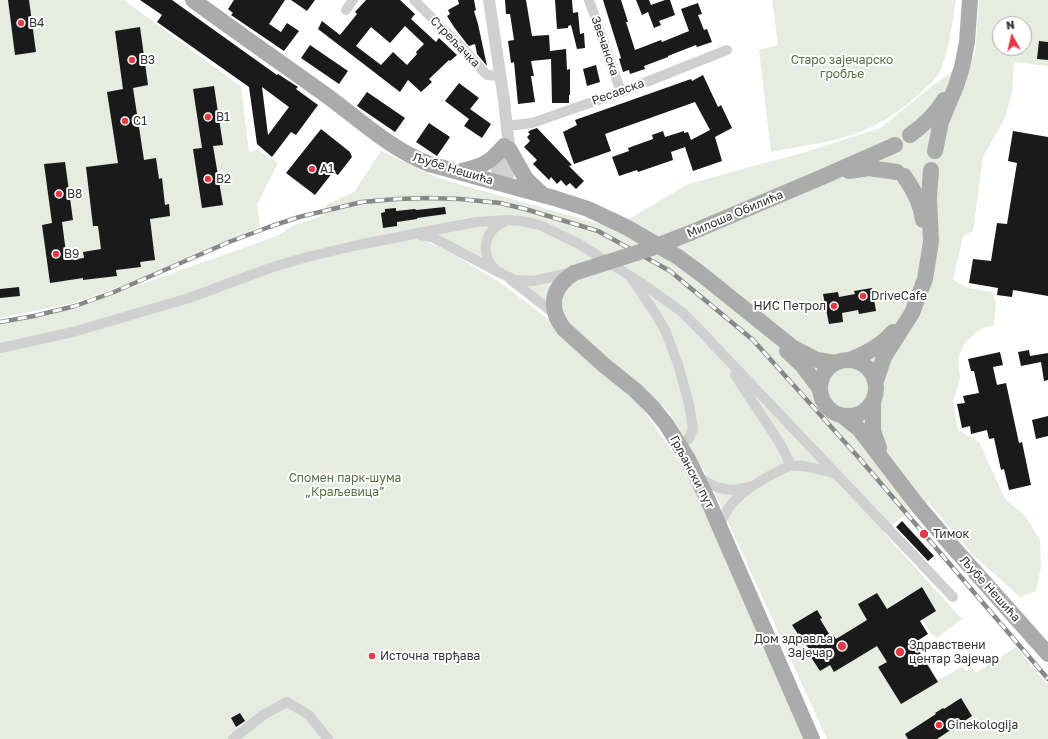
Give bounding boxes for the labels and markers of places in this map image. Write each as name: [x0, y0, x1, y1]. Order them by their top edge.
place label: B4: [29, 16, 44, 30]
marker: B4: [16, 18, 26, 28]
place label: B3: [140, 53, 155, 67]
marker: B3: [127, 55, 137, 65]
place label: B1: [216, 110, 230, 124]
marker: B1: [203, 112, 213, 122]
place label: C1: [133, 114, 147, 128]
marker: C1: [120, 116, 130, 126]
place label: A1: [320, 162, 334, 176]
marker: A1: [307, 164, 317, 174]
place label: B2: [216, 172, 231, 186]
marker: B2: [203, 174, 213, 184]
place label: B8: [67, 187, 82, 201]
marker: B8: [54, 189, 64, 199]
place label: B9: [64, 247, 79, 261]
marker: B9: [51, 249, 61, 259]
place label: DriveCafe: [871, 289, 927, 303]
marker: DriveCafe: [858, 291, 868, 301]
place label: НИС Петрол: [753, 299, 826, 313]
marker: НИС Петрол: [829, 301, 839, 311]
place label: Тимок: [933, 527, 969, 541]
marker: Тимок: [918, 528, 930, 540]
place label: Дом здравља Зајечар: [754, 632, 833, 660]
place label: Здравствени центар Зајечар: [909, 638, 999, 666]
marker: Дом здравља Зајечар: [836, 640, 848, 652]
marker: Здравствени центар Зајечар: [894, 646, 906, 658]
place label: Источна тврђава: [380, 649, 480, 663]
marker: Источна тврђава: [367, 651, 377, 661]
place label: Ginekologija: [947, 718, 1018, 732]
marker: Ginekologija: [934, 720, 944, 730]

